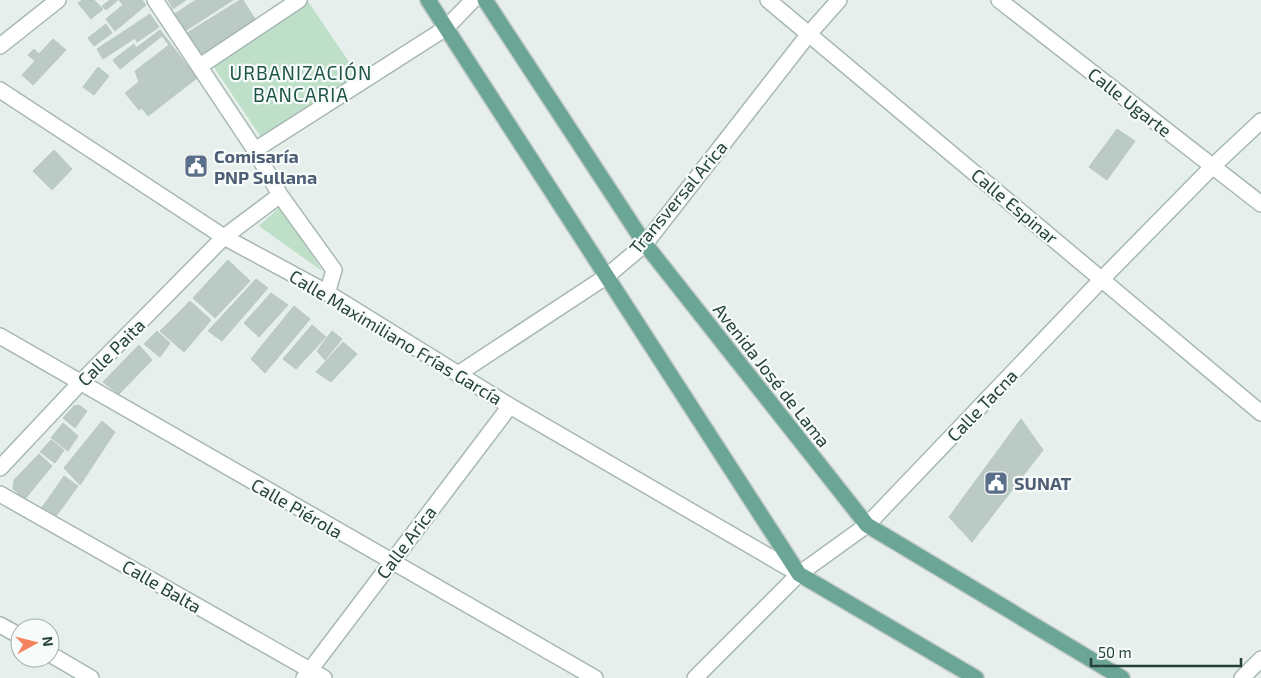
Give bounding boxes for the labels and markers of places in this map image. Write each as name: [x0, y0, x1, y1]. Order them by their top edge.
place label: Comisaría PNP Sullana: [214, 145, 317, 188]
public building icon: Comisaría PNP Sullana: [183, 153, 209, 179]
public building icon: SUNAT: [983, 470, 1009, 496]
place label: SUNAT: [1014, 472, 1072, 494]

